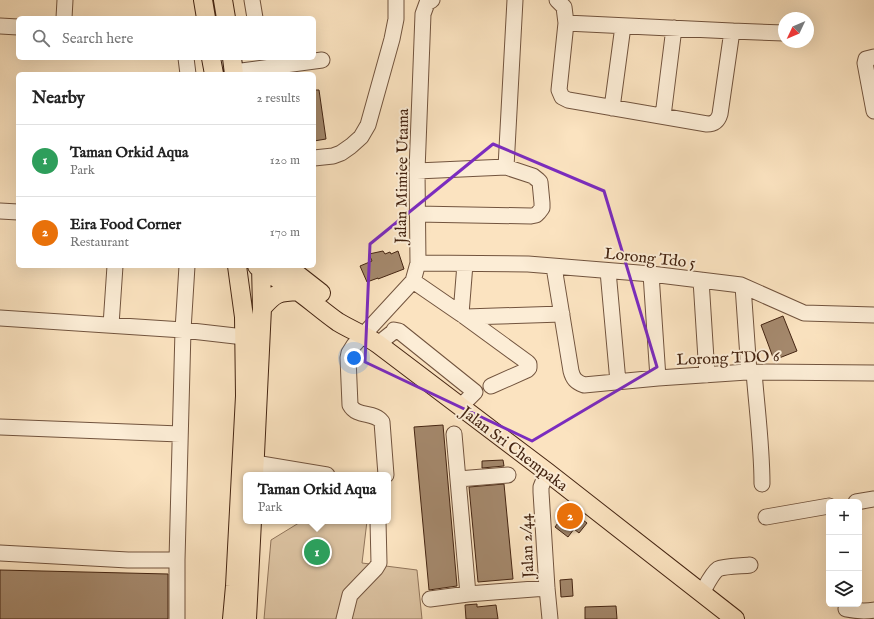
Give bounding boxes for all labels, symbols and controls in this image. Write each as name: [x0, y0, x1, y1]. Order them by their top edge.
north arrow: [778, 12, 814, 48]
search box: [16, 16, 316, 60]
icon: search: [30, 27, 52, 49]
text: Search here: [62, 29, 133, 48]
text: Nearby: [32, 88, 85, 109]
text: 2 results: [256, 90, 300, 107]
street label: Jalan Mimiee Utama: [392, 108, 414, 246]
text: Taman Orkid Aqua: [70, 143, 189, 162]
text: 1: [43, 152, 47, 169]
text: 120 m: [270, 152, 300, 169]
text: Park: [70, 162, 95, 179]
text: Eira Food Corner: [70, 215, 181, 234]
text: 2: [42, 224, 48, 241]
text: 170 m: [270, 224, 300, 241]
text: Restaurant: [70, 234, 129, 251]
street label: Lorong Tdo 5: [603, 244, 697, 274]
street label: Lorong TDO 6: [676, 347, 780, 371]
your location: [344, 348, 364, 368]
street label: Jalan Sri Chempaka: [455, 402, 571, 496]
popup: [243, 472, 391, 524]
text: Taman Orkid Aqua: [258, 480, 376, 499]
text: Park: [258, 499, 282, 516]
map controls: [826, 499, 862, 607]
button: +: [826, 499, 862, 535]
pin: 2: [557, 501, 583, 531]
street label: Jalan 2/44: [516, 513, 540, 581]
button: −: [826, 535, 862, 571]
pin: 1: [304, 537, 330, 567]
button: layers: [826, 571, 862, 607]

